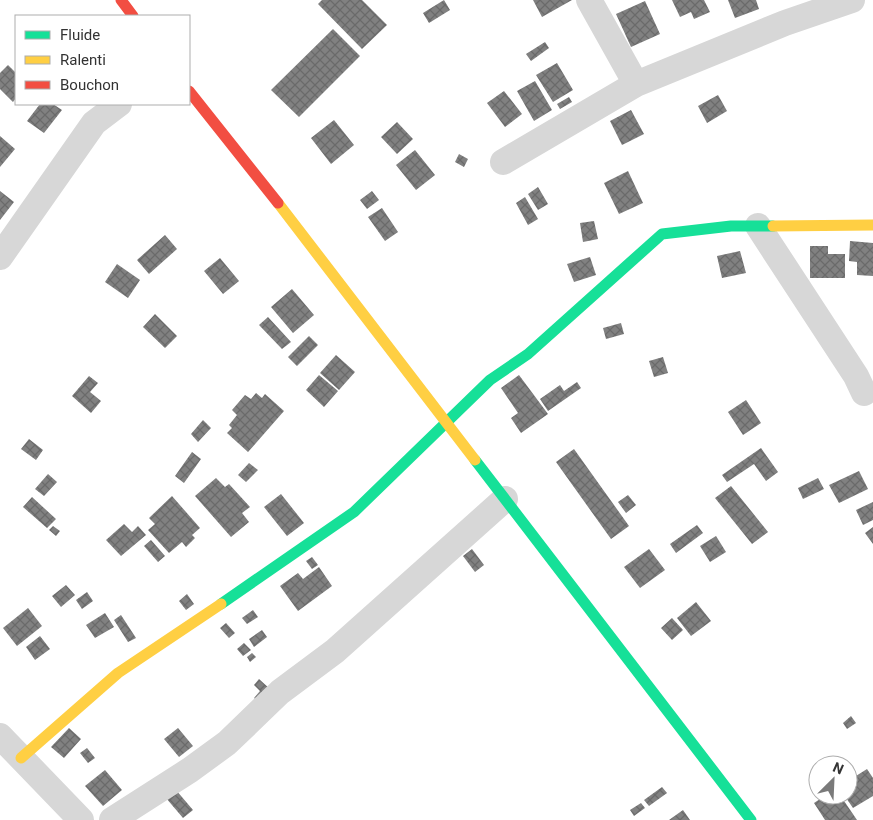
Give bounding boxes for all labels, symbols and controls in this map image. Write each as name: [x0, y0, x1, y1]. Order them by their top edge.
legend: [15, 15, 190, 105]
text: Fluide: [60, 26, 100, 44]
text: Ralenti: [60, 51, 106, 69]
text: Bouchon: [60, 76, 119, 94]
north arrow: [808, 755, 858, 805]
text: N: [831, 759, 846, 777]

